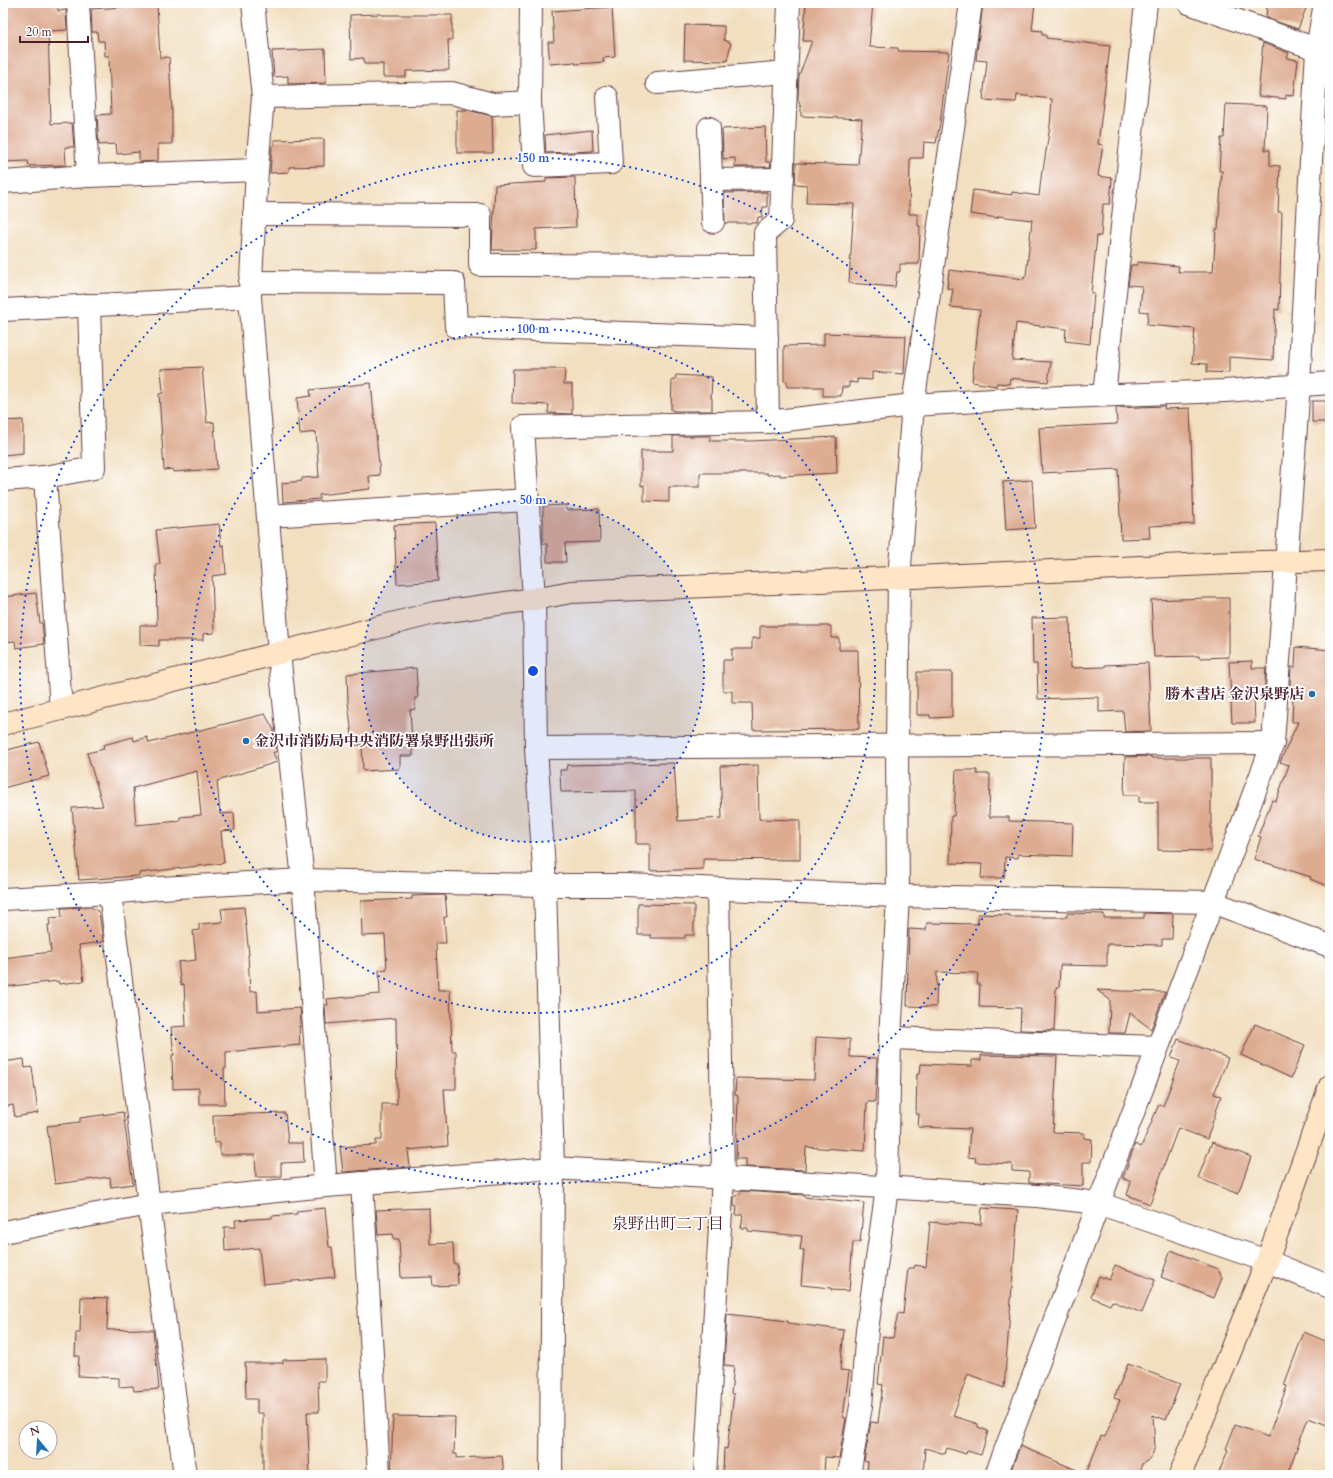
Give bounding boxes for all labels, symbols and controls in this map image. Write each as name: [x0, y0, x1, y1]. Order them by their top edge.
scale bar: [20, 18, 88, 44]
text: 20 m: [26, 24, 53, 40]
text: 150 m: [517, 150, 550, 166]
text: 100 m: [517, 321, 550, 337]
text: 50 m: [520, 492, 547, 508]
centre of rings: [526, 664, 540, 678]
place label: 勝木書店 金沢泉野店: [1165, 684, 1304, 704]
marker: 勝木書店 金沢泉野店: [1307, 689, 1317, 699]
place label: 金沢市消防局中央消防署泉野出張所: [254, 731, 494, 751]
marker: 金沢市消防局中央消防署泉野出張所: [241, 736, 251, 746]
district label: 泉野出町二丁目: [612, 1213, 724, 1235]
north arrow: [18, 1420, 58, 1460]
text: N: [28, 1422, 42, 1440]

